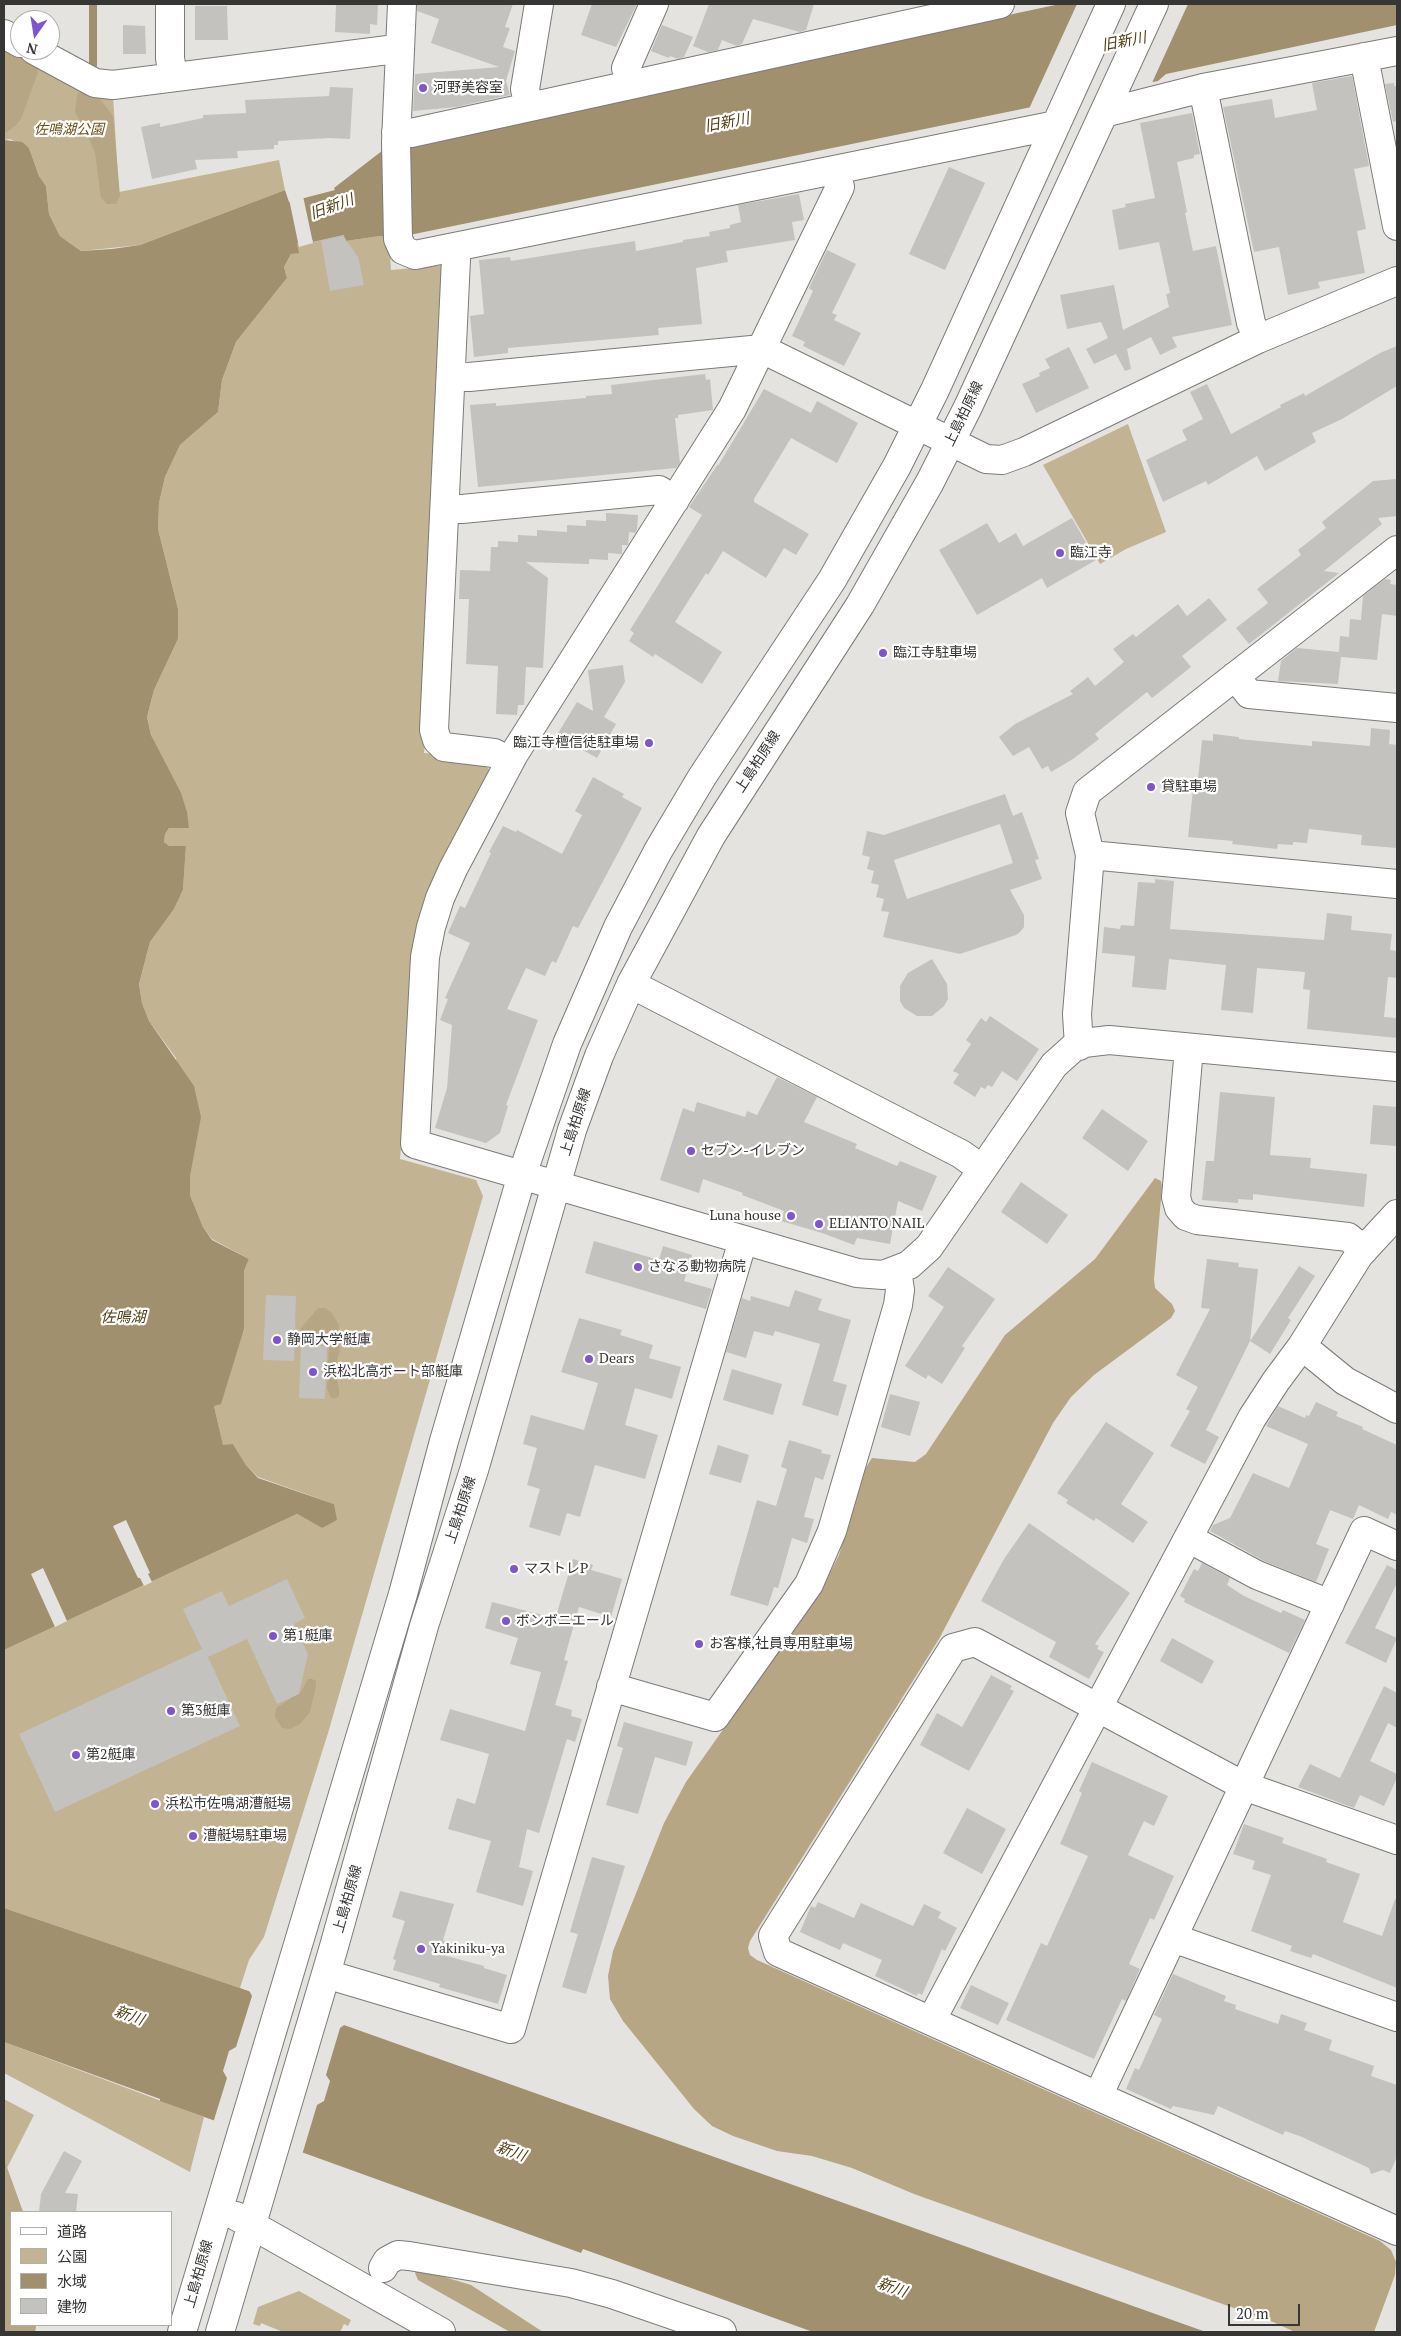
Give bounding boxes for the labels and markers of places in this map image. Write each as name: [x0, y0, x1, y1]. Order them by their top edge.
place label: 河野美容室: [433, 80, 503, 96]
marker: 河野美容室: [417, 82, 429, 94]
place label: 臨江寺: [1070, 545, 1112, 561]
marker: 臨江寺: [1054, 547, 1066, 559]
place label: 臨江寺駐車場: [893, 645, 977, 661]
marker: 臨江寺駐車場: [877, 647, 889, 659]
place label: 臨江寺檀信徒駐車場: [513, 735, 639, 751]
marker: 臨江寺檀信徒駐車場: [643, 737, 655, 749]
place label: 貸駐車場: [1161, 779, 1217, 795]
marker: 貸駐車場: [1145, 781, 1157, 793]
place label: セブン-イレブン: [701, 1143, 805, 1159]
marker: セブン-イレブン: [685, 1145, 697, 1157]
place label: Luna house: [709, 1208, 781, 1224]
marker: Luna house: [785, 1210, 797, 1222]
place label: ELIANTO NAIL: [829, 1216, 924, 1232]
marker: ELIANTO NAIL: [813, 1218, 825, 1230]
place label: さなる動物病院: [648, 1259, 746, 1275]
marker: さなる動物病院: [632, 1261, 644, 1273]
place label: 静岡大学艇庫: [287, 1332, 371, 1348]
marker: 静岡大学艇庫: [271, 1334, 283, 1346]
place label: Dears: [599, 1351, 634, 1367]
marker: Dears: [583, 1353, 595, 1365]
place label: 浜松北高ボート部艇庫: [323, 1364, 463, 1380]
marker: 浜松北高ボート部艇庫: [307, 1366, 319, 1378]
place label: マストレP: [524, 1561, 588, 1577]
marker: マストレP: [508, 1563, 520, 1575]
place label: ボンボニエール: [516, 1613, 614, 1629]
marker: ボンボニエール: [500, 1615, 512, 1627]
place label: 第1艇庫: [283, 1628, 332, 1644]
marker: 第1艇庫: [267, 1630, 279, 1642]
place label: お客様,社員専用駐車場: [709, 1636, 853, 1652]
marker: お客様,社員専用駐車場: [693, 1638, 705, 1650]
place label: 第3艇庫: [181, 1703, 230, 1719]
marker: 第3艇庫: [165, 1705, 177, 1717]
place label: 第2艇庫: [86, 1747, 135, 1763]
marker: 第2艇庫: [70, 1749, 82, 1761]
place label: 浜松市佐鳴湖漕艇場: [165, 1796, 291, 1812]
marker: 浜松市佐鳴湖漕艇場: [149, 1798, 161, 1810]
place label: 漕艇場駐車場: [203, 1828, 287, 1844]
marker: 漕艇場駐車場: [187, 1830, 199, 1842]
place label: Yakiniku-ya: [431, 1941, 505, 1957]
marker: Yakiniku-ya: [415, 1943, 427, 1955]

